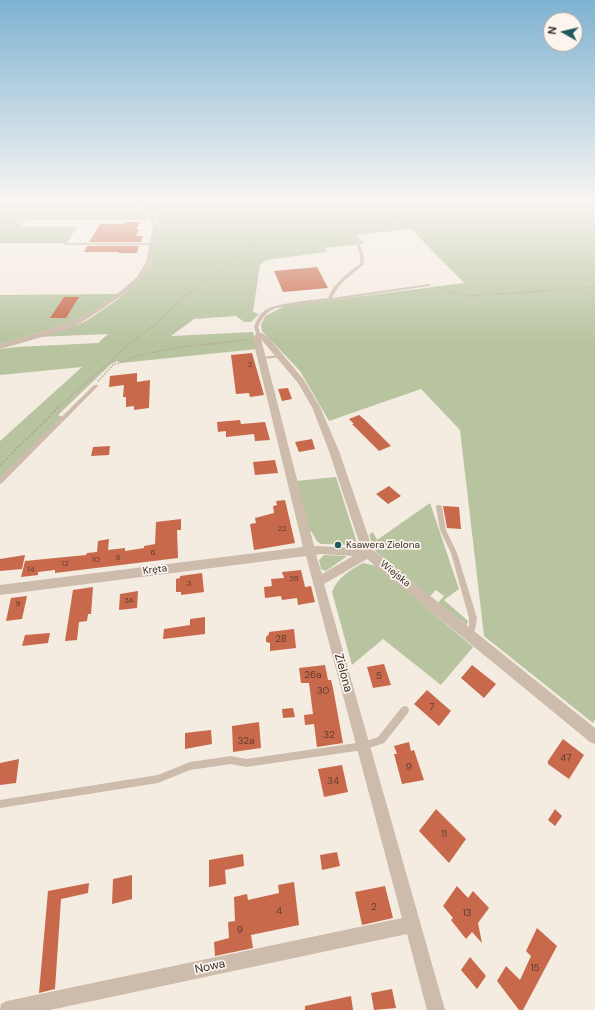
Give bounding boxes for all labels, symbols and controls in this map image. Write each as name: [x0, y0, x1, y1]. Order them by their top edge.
north arrow: [543, 12, 583, 52]
text: N: [545, 26, 560, 35]
house number: 2: [248, 360, 252, 370]
house number: 22: [277, 524, 287, 534]
place label: Ksawera Zielona: [346, 539, 420, 551]
marker: Ksawera Zielona: [333, 540, 343, 550]
house number: 6: [150, 548, 156, 558]
house number: 8: [116, 553, 120, 563]
house number: 10: [92, 555, 100, 565]
street label: Wiejska: [377, 558, 413, 590]
house number: 12: [61, 559, 69, 569]
street label: Kręta: [142, 563, 168, 577]
house number: 14: [27, 565, 35, 575]
house number: 26: [289, 574, 299, 584]
house number: 3: [187, 579, 191, 589]
house number: 3A: [124, 596, 134, 606]
house number: 9: [15, 599, 21, 609]
house number: 28: [275, 633, 287, 645]
street label: Zielona: [331, 652, 355, 694]
house number: 26a: [304, 669, 322, 681]
house number: 5: [376, 670, 382, 682]
house number: 30: [317, 685, 329, 697]
house number: 7: [429, 701, 435, 713]
house number: 32: [323, 729, 335, 741]
house number: 32a: [237, 735, 255, 747]
house number: 47: [560, 752, 572, 764]
house number: 9: [406, 761, 412, 773]
house number: 34: [327, 775, 339, 787]
house number: 11: [441, 828, 447, 840]
house number: 2: [371, 901, 377, 913]
house number: 4: [276, 905, 282, 917]
house number: 13: [462, 907, 472, 919]
house number: 9: [237, 924, 243, 936]
street label: Nowa: [194, 957, 226, 977]
house number: 15: [530, 962, 540, 974]

